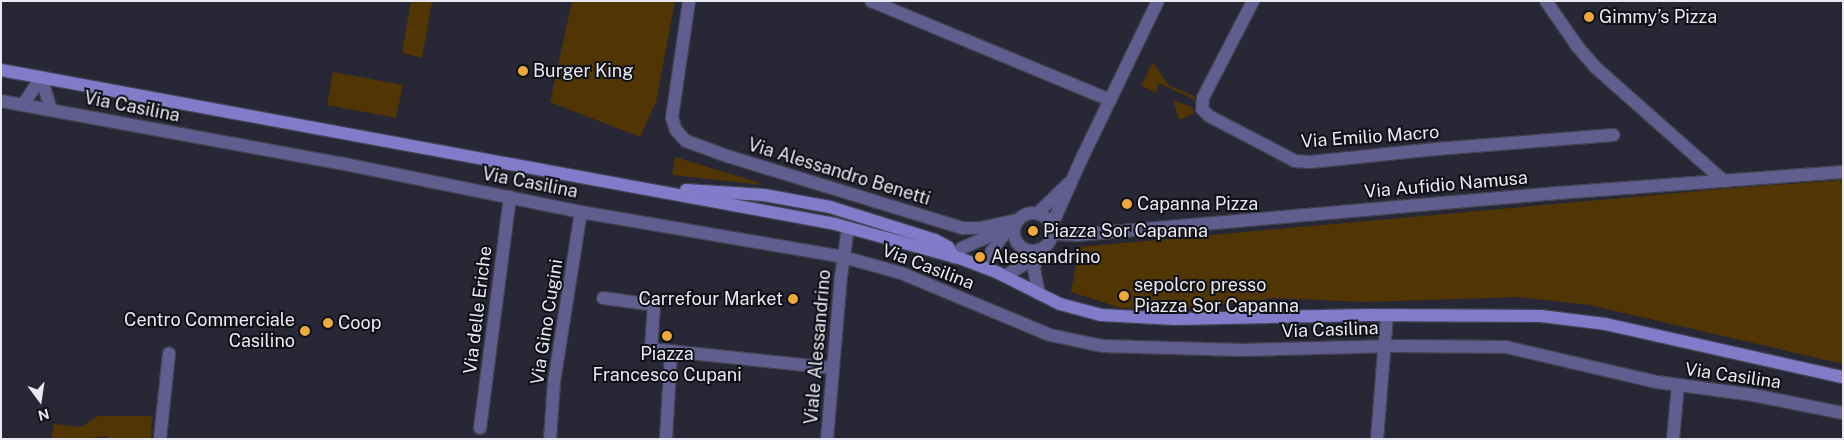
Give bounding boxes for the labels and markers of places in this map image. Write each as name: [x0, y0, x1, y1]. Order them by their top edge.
place label: Gimmy’s Pizza: [1599, 6, 1717, 28]
marker: Gimmy’s Pizza: [1583, 11, 1595, 23]
place label: Burger King: [533, 60, 633, 82]
marker: Burger King: [517, 65, 529, 77]
place label: Capanna Pizza: [1137, 193, 1258, 215]
marker: Capanna Pizza: [1121, 198, 1133, 210]
place label: Piazza Sor Capanna: [1043, 220, 1208, 242]
marker: Piazza Sor Capanna: [1027, 225, 1039, 237]
place label: Alessandrino: [991, 246, 1101, 268]
marker: Alessandrino: [973, 250, 987, 264]
place label: sepolcro presso Piazza Sor Capanna: [1134, 275, 1299, 318]
place label: Carrefour Market: [639, 288, 783, 310]
marker: sepolcro presso Piazza Sor Capanna: [1118, 290, 1130, 302]
marker: Carrefour Market: [787, 293, 799, 305]
place label: Centro Commerciale Casilino: [124, 310, 295, 352]
place label: Coop: [338, 312, 381, 334]
marker: Coop: [322, 317, 334, 329]
marker: Centro Commerciale Casilino: [299, 325, 311, 337]
marker: Piazza Francesco Cupani: [661, 330, 673, 342]
place label: Piazza Francesco Cupani: [592, 344, 742, 386]

